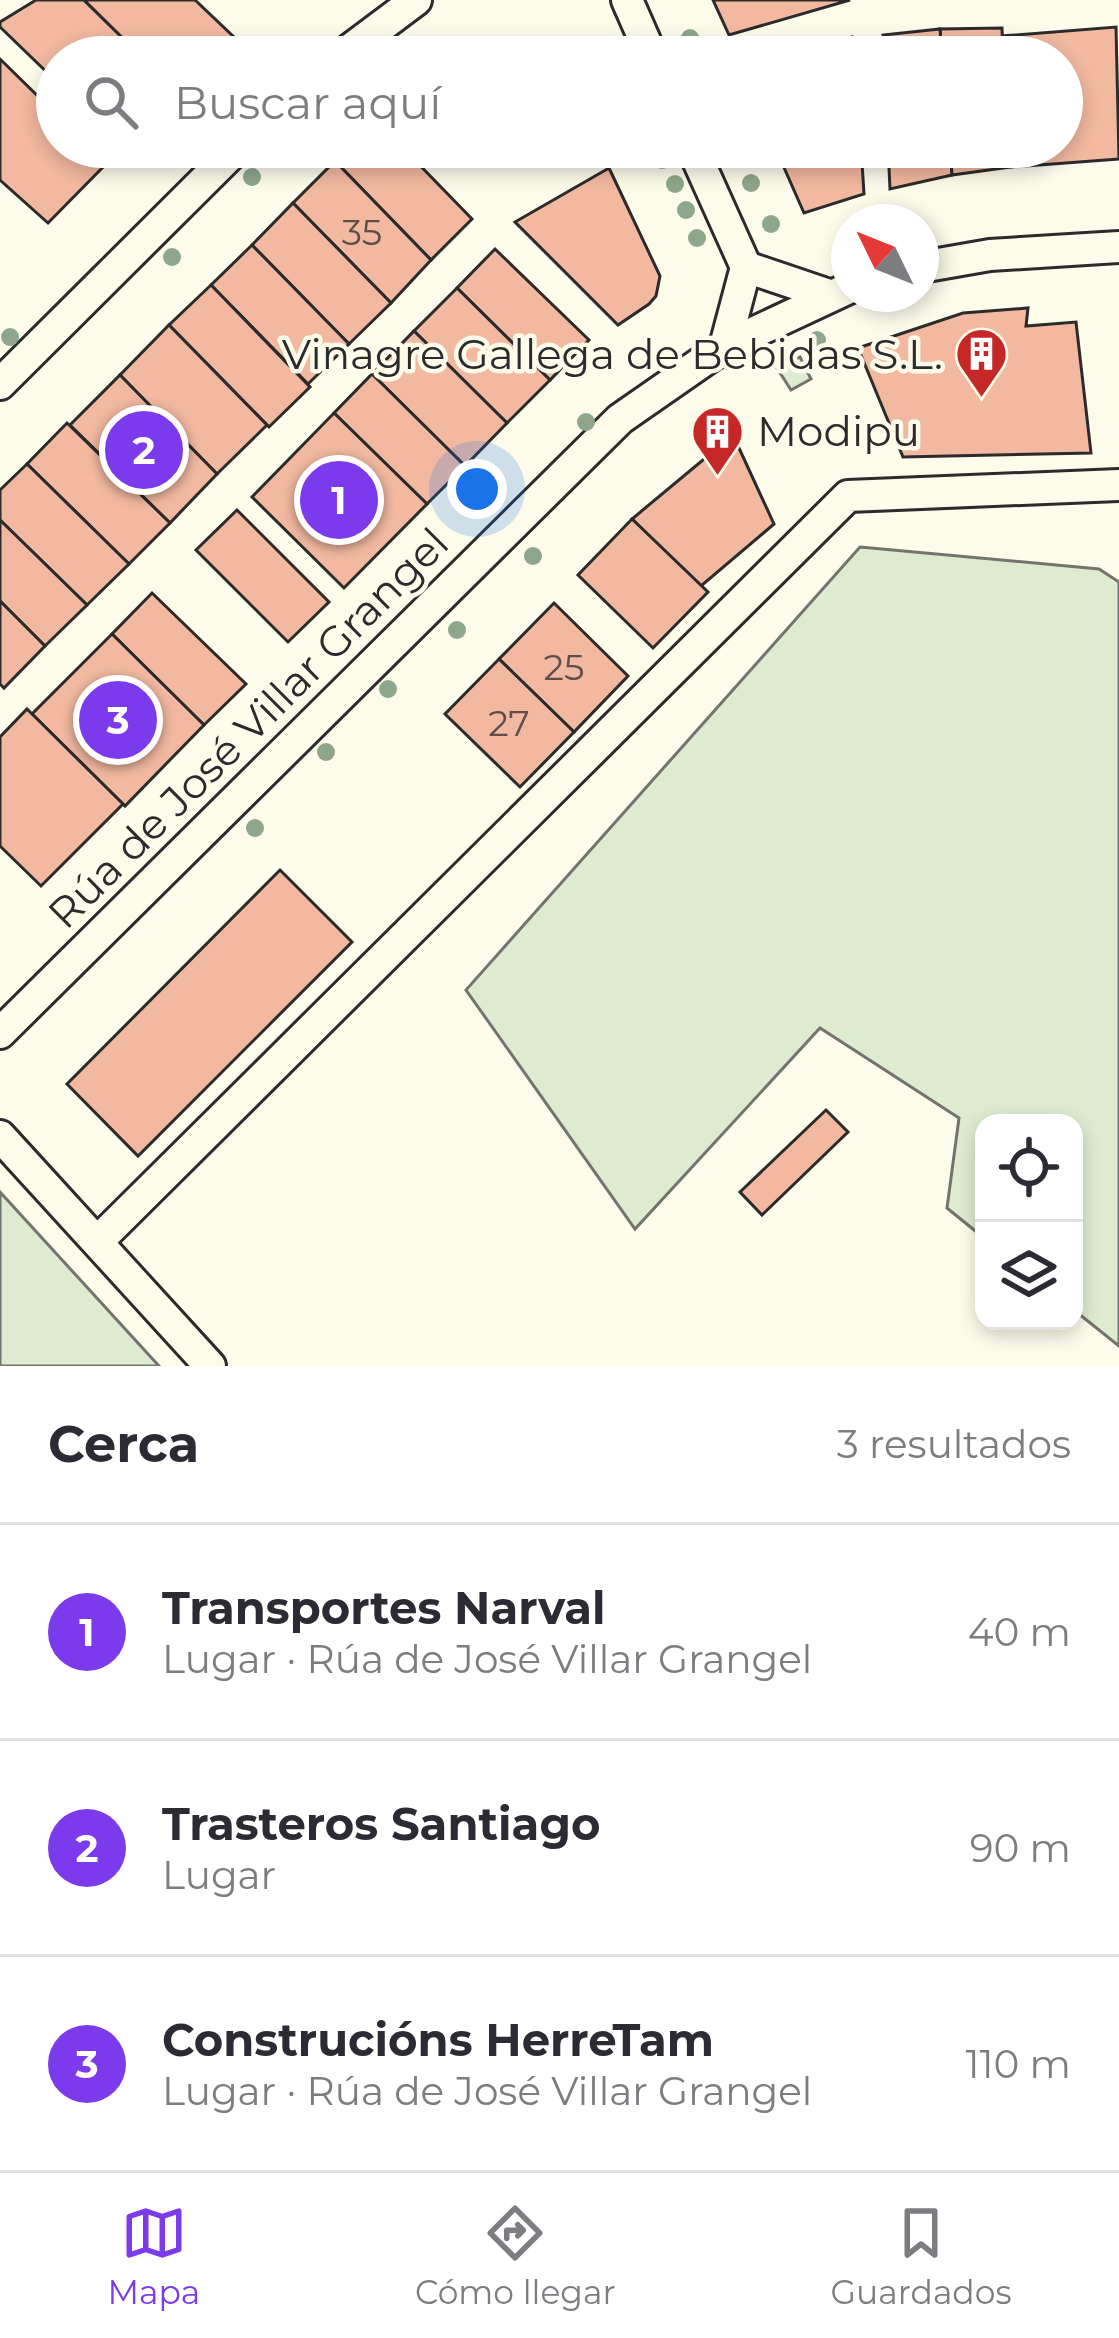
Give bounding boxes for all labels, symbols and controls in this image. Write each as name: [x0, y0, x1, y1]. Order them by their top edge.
search box: [36, 36, 1083, 168]
icon: search: [78, 69, 144, 135]
text: Buscar aquí: [174, 75, 441, 130]
north arrow: [831, 204, 939, 312]
house number: 35: [342, 210, 382, 254]
building icon: Vinagre Gallega de Bebidas S.L.: [954, 326, 1010, 400]
place label: Vinagre Gallega de Bebidas S.L.: [282, 328, 943, 380]
building icon: Modipu: [690, 403, 746, 477]
pin: 2: [105, 405, 183, 495]
place label: Modipu: [757, 405, 920, 457]
pin: 1: [300, 455, 378, 545]
your location: [447, 459, 507, 519]
street label: Rúa de José Villar Grangel: [37, 517, 459, 939]
house number: 25: [544, 645, 584, 689]
pin: 3: [79, 675, 157, 765]
house number: 27: [488, 701, 530, 745]
map controls: [975, 1114, 1083, 1330]
button: locate: [975, 1114, 1083, 1222]
button: layers: [975, 1222, 1083, 1330]
text: Cerca: [48, 1413, 199, 1475]
text: 3 resultados: [837, 1420, 1071, 1468]
text: Transportes Narval: [162, 1580, 606, 1635]
text: 1: [79, 1608, 95, 1656]
text: 40 m: [968, 1608, 1071, 1656]
text: Lugar · Rúa de José Villar Grangel: [162, 1635, 812, 1683]
text: Trasteros Santiago: [162, 1796, 601, 1851]
text: 2: [75, 1824, 99, 1872]
text: 90 m: [970, 1824, 1071, 1872]
text: Lugar: [162, 1851, 276, 1899]
text: Construcións HerreTam: [162, 2012, 714, 2067]
text: 3: [75, 2040, 99, 2088]
text: 110 m: [965, 2040, 1071, 2088]
text: Lugar · Rúa de José Villar Grangel: [162, 2067, 812, 2115]
tab: Mapa: [107, 2200, 200, 2312]
tab: Cómo llegar: [415, 2200, 616, 2312]
tab: Guardados: [831, 2200, 1012, 2312]

